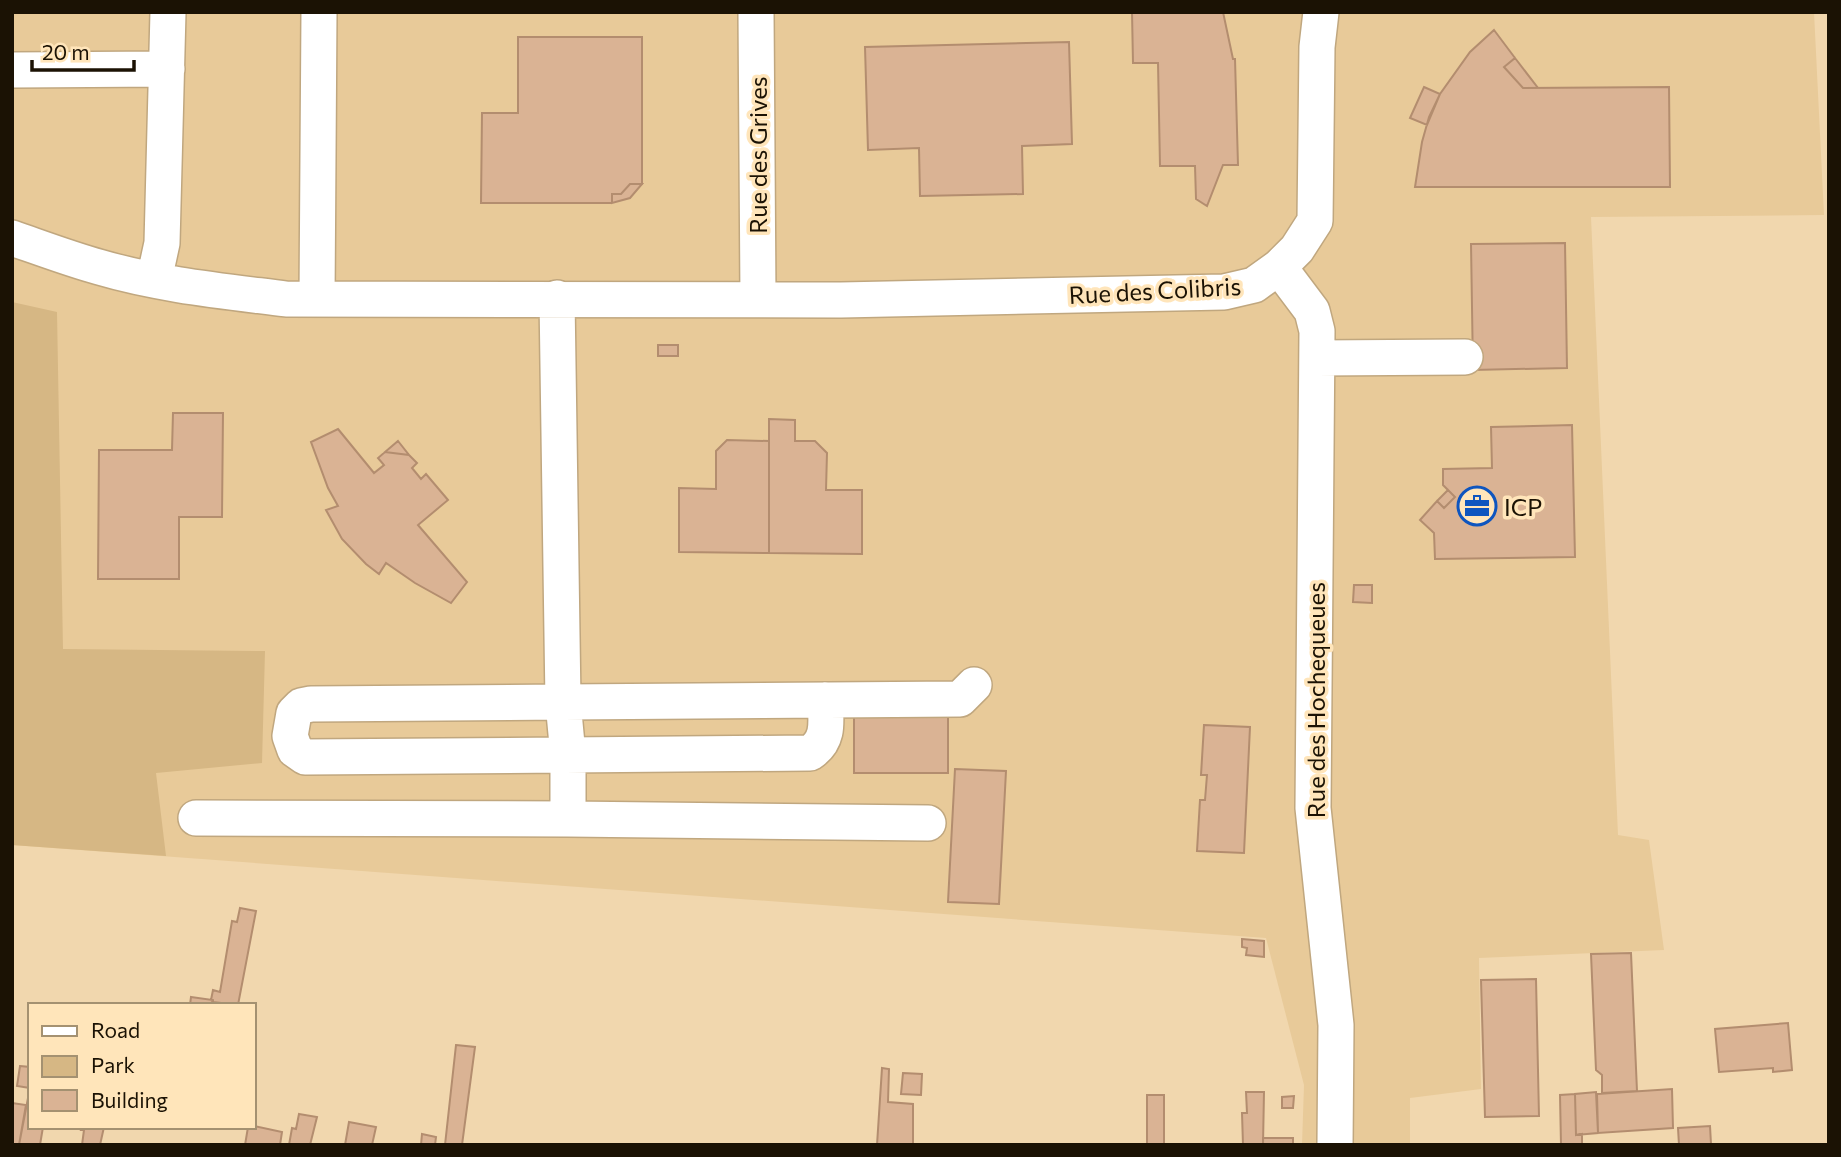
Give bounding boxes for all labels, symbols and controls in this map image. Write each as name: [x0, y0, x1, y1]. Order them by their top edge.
scale bar: [32, 28, 133, 72]
text: 20 m: [42, 39, 90, 64]
street label: Rue des Grives: [743, 76, 772, 234]
street label: Rue des Colibris: [1068, 271, 1242, 309]
office icon: ICP: [1456, 485, 1498, 527]
place label: ICP: [1504, 492, 1542, 521]
street label: Rue des Hochequeues: [1301, 582, 1330, 818]
legend: [28, 1003, 256, 1129]
text: Road: [91, 1017, 140, 1042]
text: Park: [91, 1052, 135, 1077]
text: Building: [91, 1087, 168, 1112]

